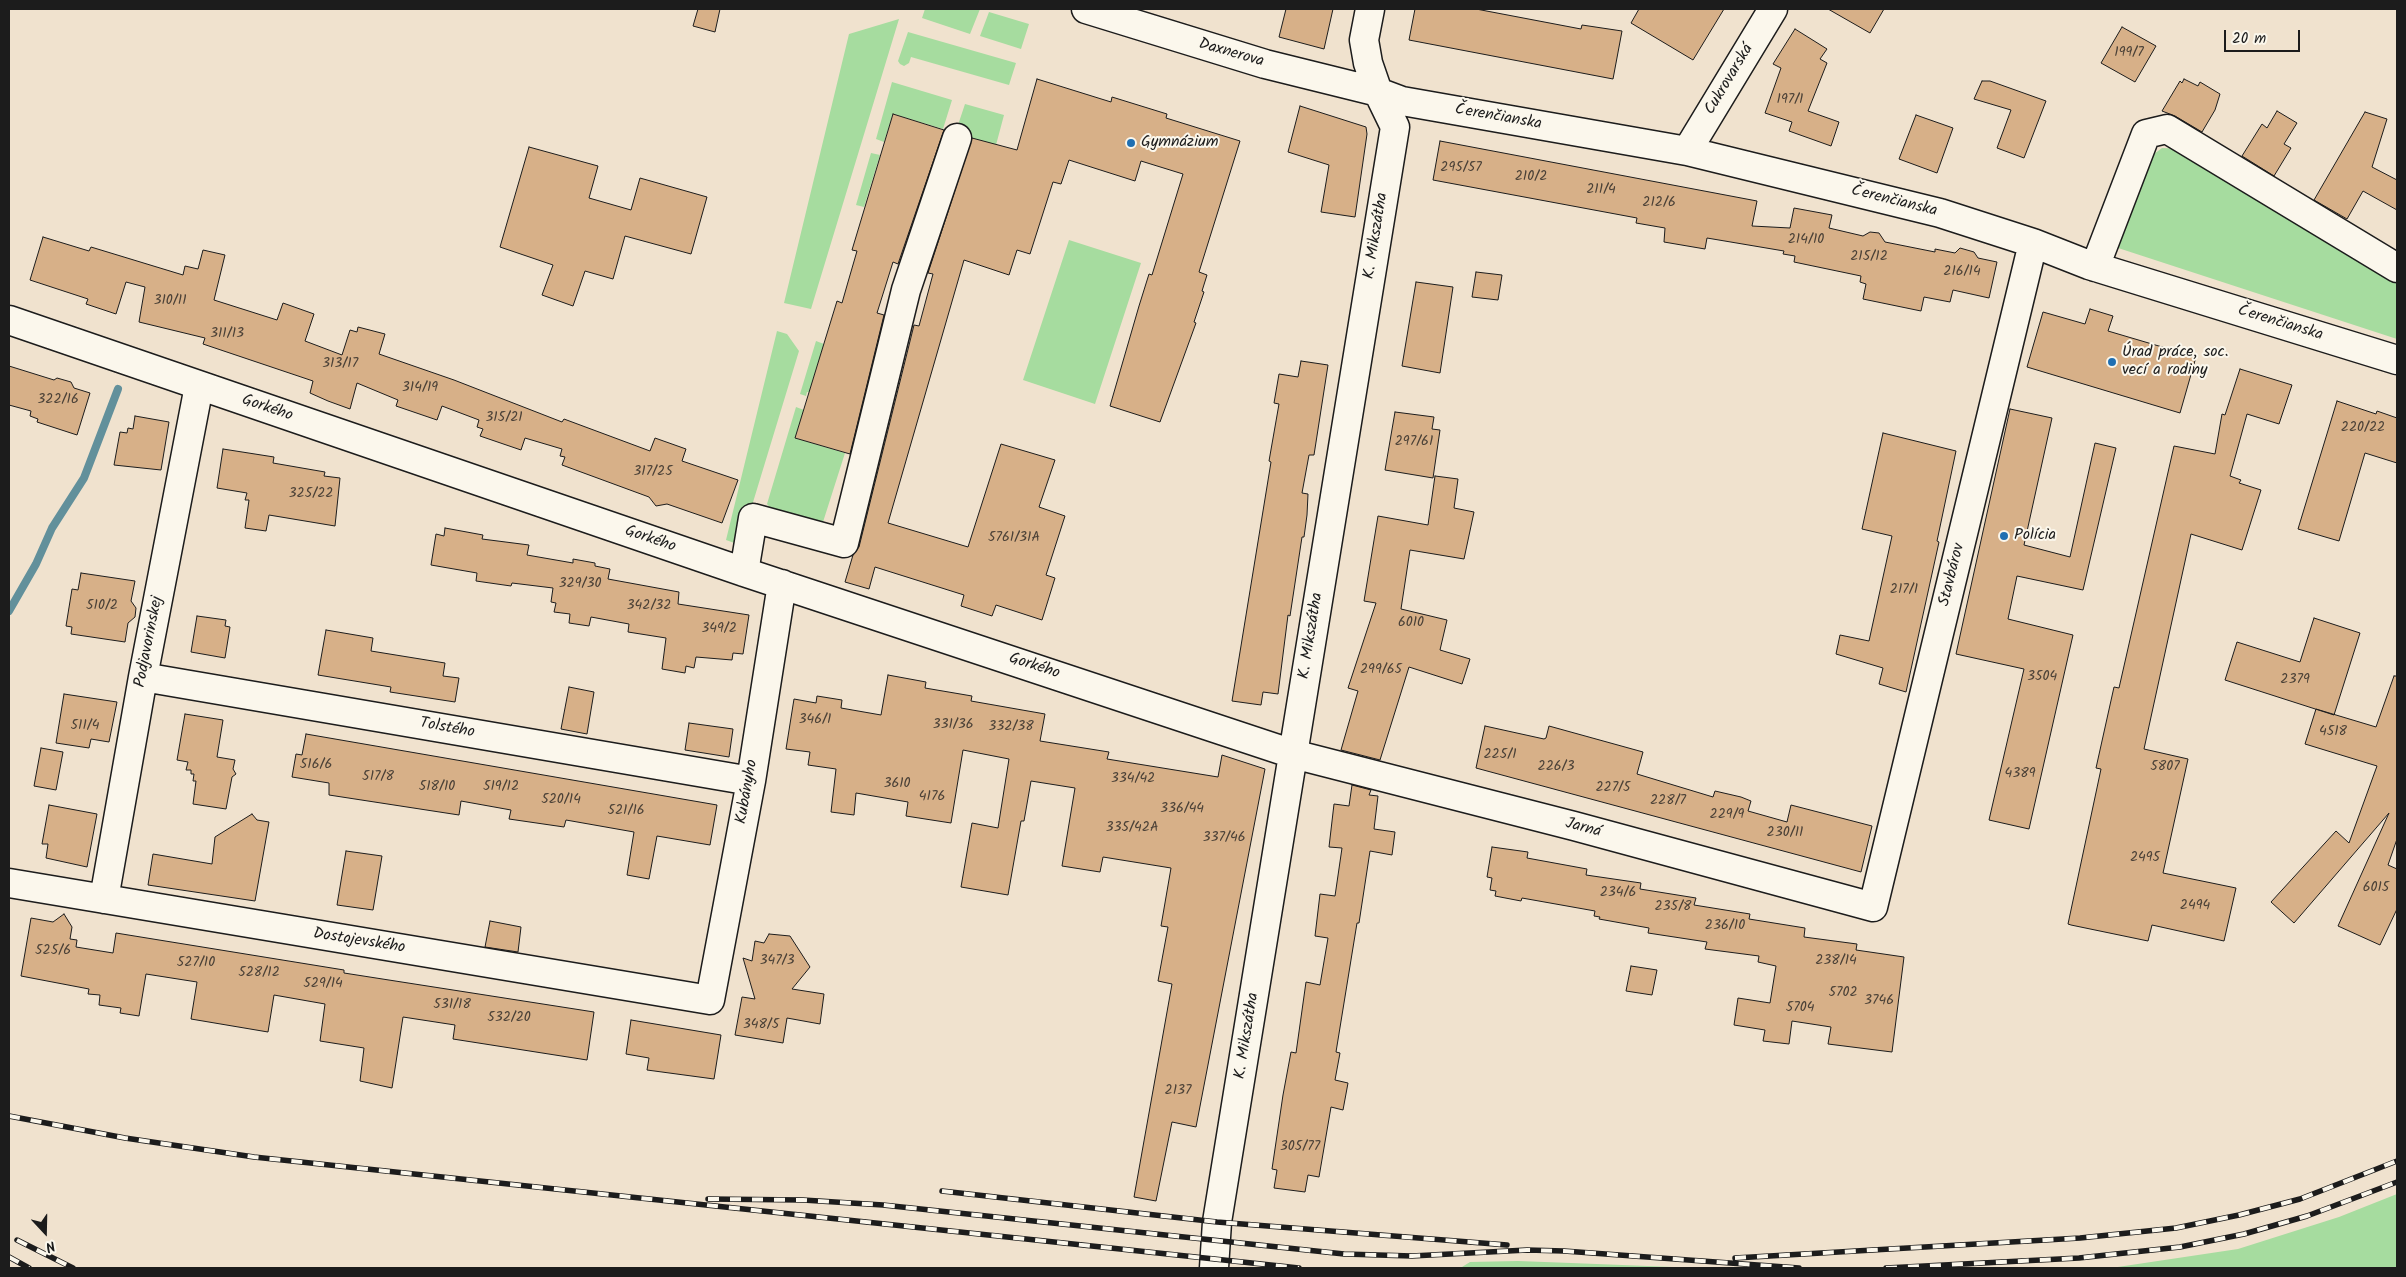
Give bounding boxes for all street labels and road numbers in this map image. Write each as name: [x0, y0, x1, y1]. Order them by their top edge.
street label: Daxnerova: [1196, 36, 1266, 72]
street label: Cukrovarská: [1701, 41, 1759, 119]
street label: Čerenčianska: [1453, 101, 1543, 135]
street label: Čerenčianska: [1849, 182, 1939, 222]
street label: K. Mikszátha: [1361, 191, 1393, 281]
street label: Čerenčianska: [2235, 302, 2325, 346]
street label: Gorkého: [239, 391, 295, 427]
street label: Gorkého: [622, 522, 678, 558]
street label: Stavbárov: [1936, 542, 1970, 608]
street label: K. Mikszátha: [1296, 591, 1328, 681]
street label: Podjavorinskej: [132, 595, 168, 689]
street label: Gorkého: [1006, 650, 1062, 684]
street label: Tolstého: [418, 715, 476, 743]
street label: Kubányho: [733, 758, 763, 826]
street label: Jarná: [1563, 815, 1603, 843]
street label: Dostojevského: [312, 925, 406, 959]
street label: K. Mikszátha: [1232, 991, 1264, 1081]

